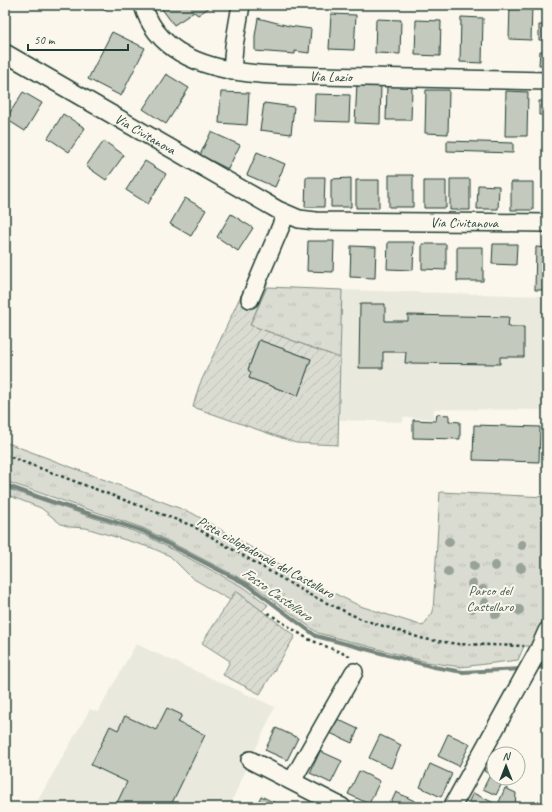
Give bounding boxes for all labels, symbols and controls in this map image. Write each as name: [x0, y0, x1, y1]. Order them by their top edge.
scale bar: [28, 26, 128, 52]
text: 50 m: [34, 32, 56, 48]
street label: Via Lazio: [309, 68, 354, 86]
street label: Via Civitanova: [112, 110, 179, 159]
street label: Via Civitanova: [430, 214, 499, 232]
street label: Pista ciclopedonale del Castellaro: [194, 513, 338, 603]
water label: Fosso Castellaro: [238, 563, 317, 626]
park label: Parco del Castellaro: [466, 582, 515, 615]
north arrow: [486, 746, 526, 786]
text: N: [503, 749, 512, 763]

